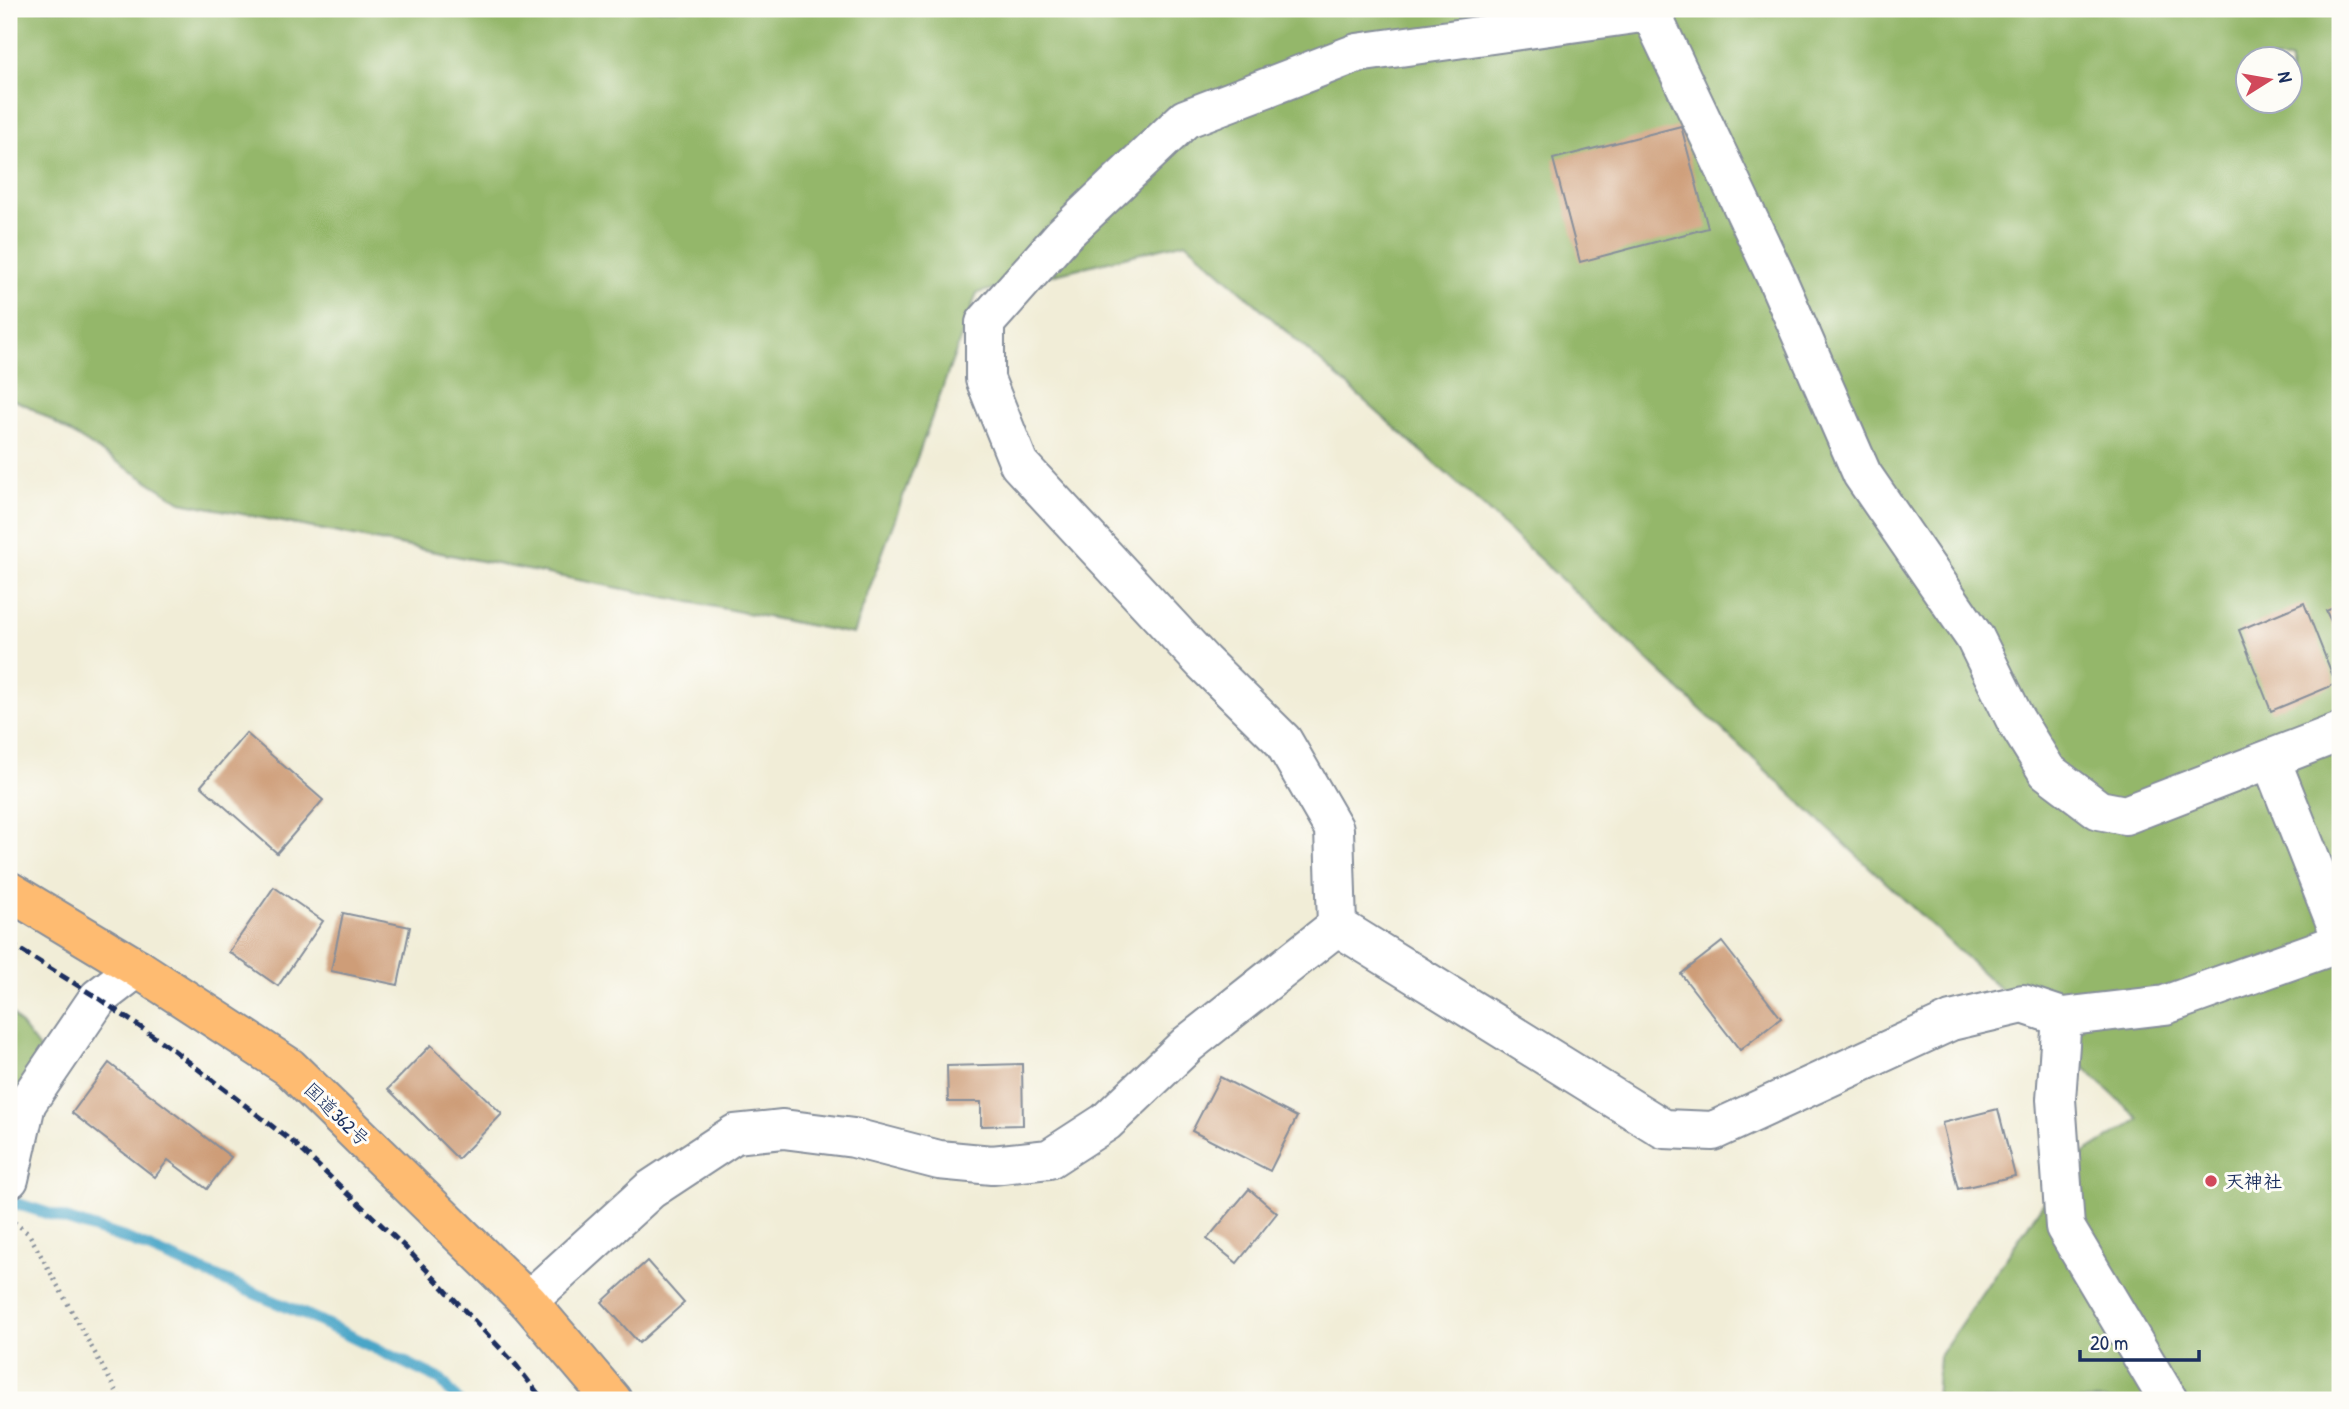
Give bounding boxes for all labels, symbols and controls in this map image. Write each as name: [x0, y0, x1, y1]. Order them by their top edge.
north arrow: [2234, 46, 2304, 116]
text: N: [2272, 69, 2299, 84]
street label: 国道362号: [298, 1076, 376, 1152]
place label: 天神社: [2225, 1168, 2282, 1194]
marker: 天神社: [2203, 1173, 2219, 1189]
scale bar: [2080, 1318, 2198, 1362]
text: 20 m: [2090, 1328, 2128, 1357]

